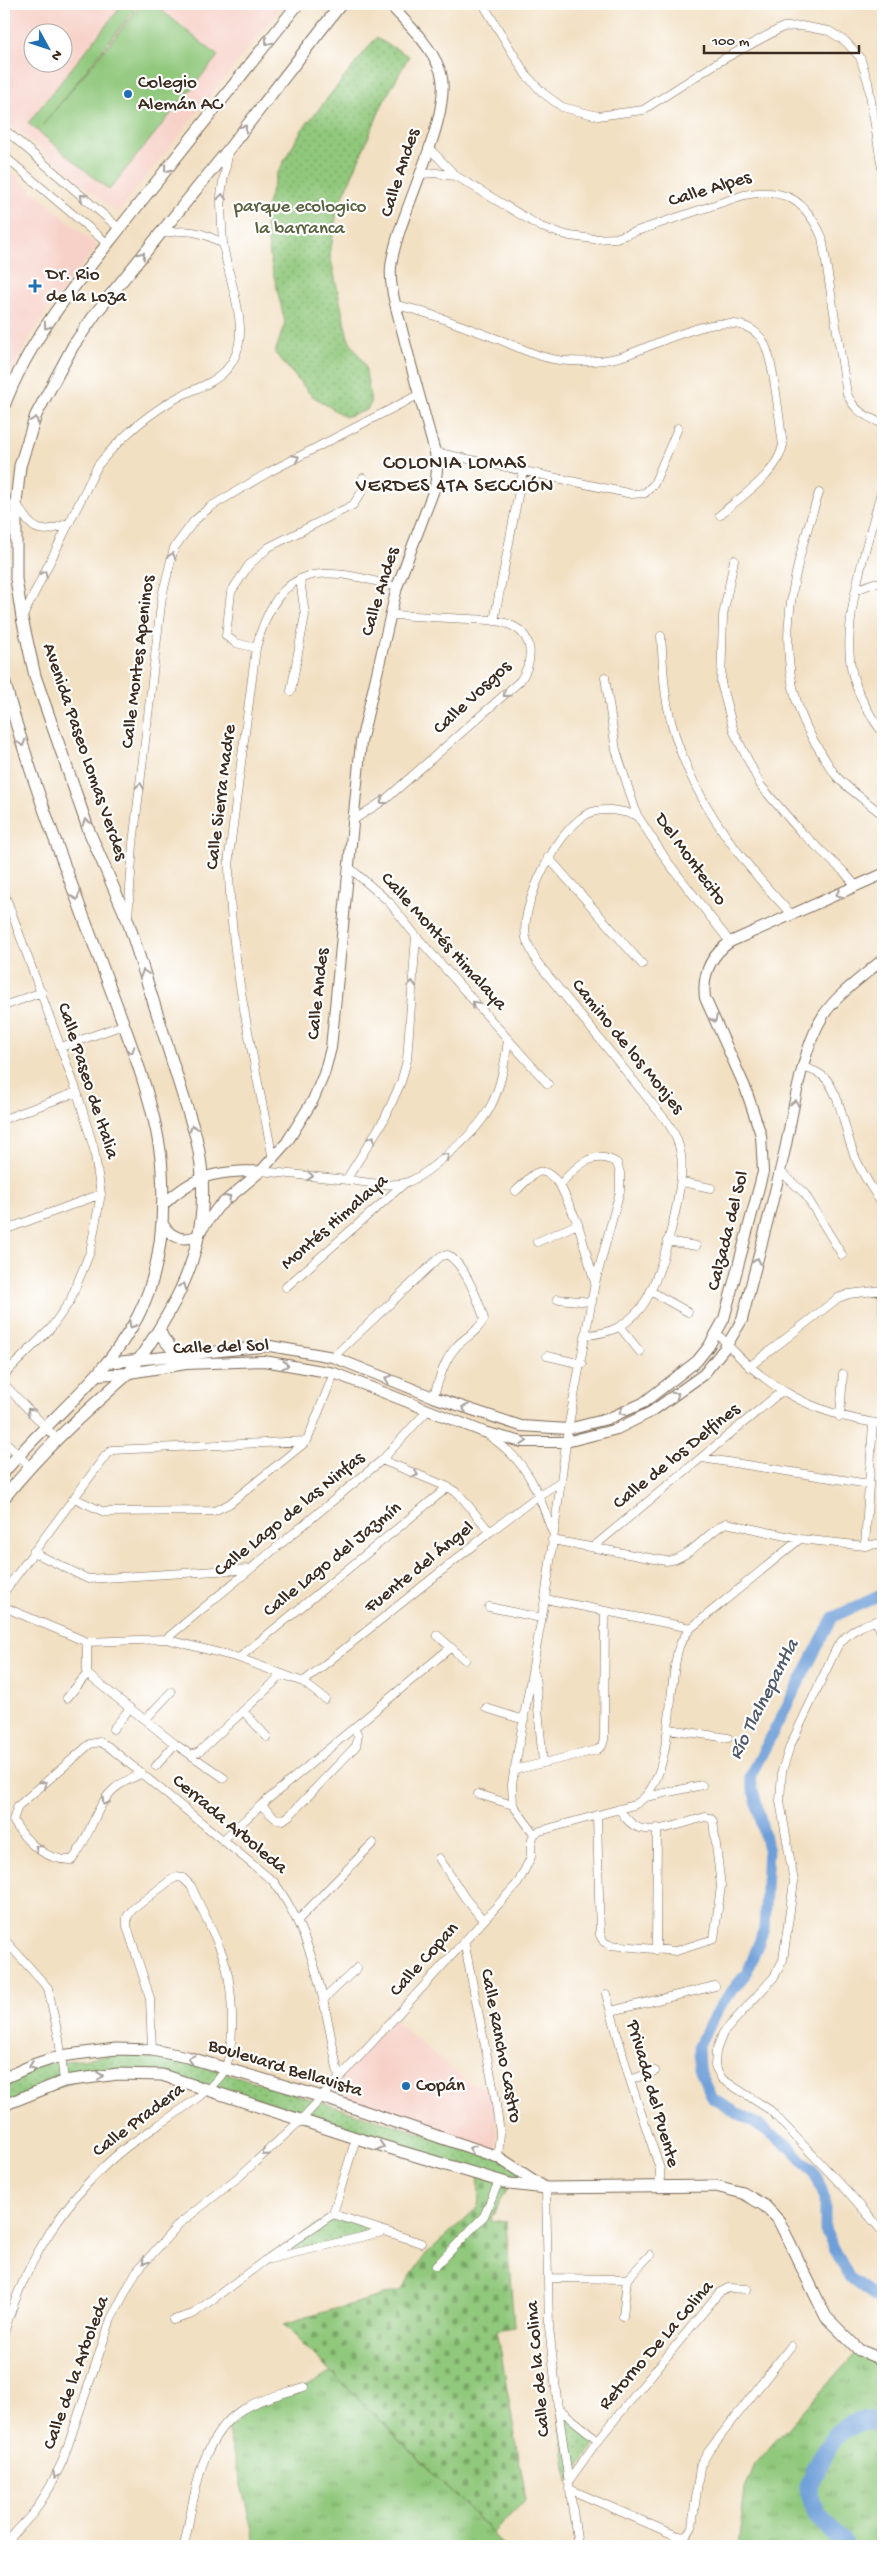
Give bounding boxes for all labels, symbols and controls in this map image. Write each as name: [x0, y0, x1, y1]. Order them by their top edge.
north arrow: [22, 22, 72, 72]
scale bar: [704, 22, 860, 54]
text: 100 m: [711, 33, 750, 51]
one-way arrow: [266, 36, 274, 45]
text: N: [47, 46, 65, 64]
place label: Colegio Alemán AC: [138, 72, 224, 117]
marker: Colegio Alemán AC: [122, 88, 134, 100]
one-way arrow: [239, 125, 247, 134]
street label: Calle Andes: [376, 125, 426, 220]
one-way arrow: [165, 163, 173, 172]
street label: Calle Alpes: [666, 166, 755, 213]
one-way arrow: [217, 192, 228, 200]
one-way arrow: [80, 194, 89, 203]
park label: parque ecologico la barranca: [233, 196, 366, 241]
one-way arrow: [136, 251, 145, 260]
place label: Dr. Rio de la Loza: [44, 264, 128, 309]
marker: Dr. Rio de la Loza: [28, 279, 42, 293]
one-way arrow: [44, 320, 53, 330]
one-way arrow: [29, 416, 39, 424]
district label: COLONIA LOMAS VERDES 4TA SECCIÓN: [355, 453, 554, 499]
one-way arrow: [291, 454, 300, 464]
street label: Calle Andes: [357, 544, 406, 639]
one-way arrow: [166, 552, 176, 561]
one-way arrow: [38, 571, 48, 580]
street label: Calle Montes Apeninos: [117, 573, 161, 750]
street label: Avenida Paseo Lomas Verdes: [36, 640, 132, 865]
street label: Calle Vosgos: [429, 655, 518, 740]
one-way arrow: [502, 688, 511, 697]
street label: Calle Sierra Madre: [202, 723, 242, 871]
one-way arrow: [17, 739, 27, 747]
one-way arrow: [134, 782, 145, 790]
one-way arrow: [380, 795, 389, 803]
street label: Del Montecito: [648, 808, 731, 911]
one-way arrow: [82, 818, 92, 827]
street label: Calle Montés Himalaya: [375, 868, 512, 1017]
one-way arrow: [835, 887, 844, 897]
one-way arrow: [70, 892, 80, 901]
street label: Calle Andes: [303, 946, 335, 1041]
one-way arrow: [139, 970, 149, 978]
street label: Camino de los Monjes: [565, 975, 689, 1120]
one-way arrow: [407, 980, 418, 988]
street label: Calle Paseo de Italia: [51, 1000, 124, 1163]
one-way arrow: [472, 1000, 481, 1009]
one-way arrow: [708, 1014, 719, 1023]
one-way arrow: [125, 1045, 135, 1053]
one-way arrow: [789, 1099, 800, 1107]
one-way arrow: [189, 1124, 199, 1133]
one-way arrow: [366, 1135, 375, 1144]
one-way arrow: [440, 1154, 449, 1162]
street label: Montés Himalaya: [277, 1169, 394, 1276]
street label: Calzada del Sol: [703, 1169, 755, 1293]
one-way arrow: [306, 1170, 314, 1181]
one-way arrow: [222, 1195, 231, 1204]
one-way arrow: [751, 1256, 762, 1265]
one-way arrow: [176, 1282, 187, 1291]
one-way arrow: [129, 1320, 139, 1329]
street label: Calle del Sol: [173, 1335, 269, 1361]
one-way arrow: [280, 1359, 289, 1369]
one-way arrow: [384, 1375, 393, 1385]
one-way arrow: [670, 1392, 679, 1401]
street label: Calle de los Delfines: [609, 1398, 746, 1515]
one-way arrow: [462, 1404, 470, 1414]
one-way arrow: [618, 1406, 627, 1417]
one-way arrow: [27, 1408, 36, 1417]
one-way arrow: [521, 1435, 529, 1446]
street label: Calle Lago de las Ninfas: [210, 1447, 371, 1583]
one-way arrow: [410, 1467, 419, 1478]
street label: Calle Lago del Jazmín: [259, 1497, 407, 1623]
street label: Fuente del Ángel: [360, 1517, 479, 1620]
water label: Río Tlalnepantla: [725, 1635, 806, 1764]
street label: Cerrada Arboleda: [167, 1770, 293, 1881]
one-way arrow: [38, 1781, 47, 1790]
one-way arrow: [101, 1797, 111, 1806]
one-way arrow: [35, 1846, 44, 1854]
street label: Calle Copan: [385, 1918, 465, 2002]
street label: Calle Rancho Castro: [474, 1967, 526, 2125]
street label: Privada del Puente: [620, 2017, 684, 2170]
street label: Boulevard Bellavista: [204, 2034, 366, 2104]
one-way arrow: [188, 2054, 196, 2064]
one-way arrow: [28, 2060, 37, 2070]
one-way arrow: [96, 2071, 104, 2082]
place label: Copán: [416, 2075, 465, 2098]
street label: Calle Pradera: [88, 2078, 191, 2163]
marker: Copán: [400, 2080, 412, 2092]
one-way arrow: [377, 2140, 385, 2150]
one-way arrow: [469, 2145, 477, 2155]
one-way arrow: [262, 2147, 271, 2156]
one-way arrow: [142, 2255, 150, 2264]
street label: Retorno De La Colina: [594, 2275, 721, 2416]
street label: Calle de la Arboleda: [39, 2292, 116, 2453]
street label: Calle de la Colina: [521, 2299, 556, 2438]
one-way arrow: [52, 2470, 62, 2479]

